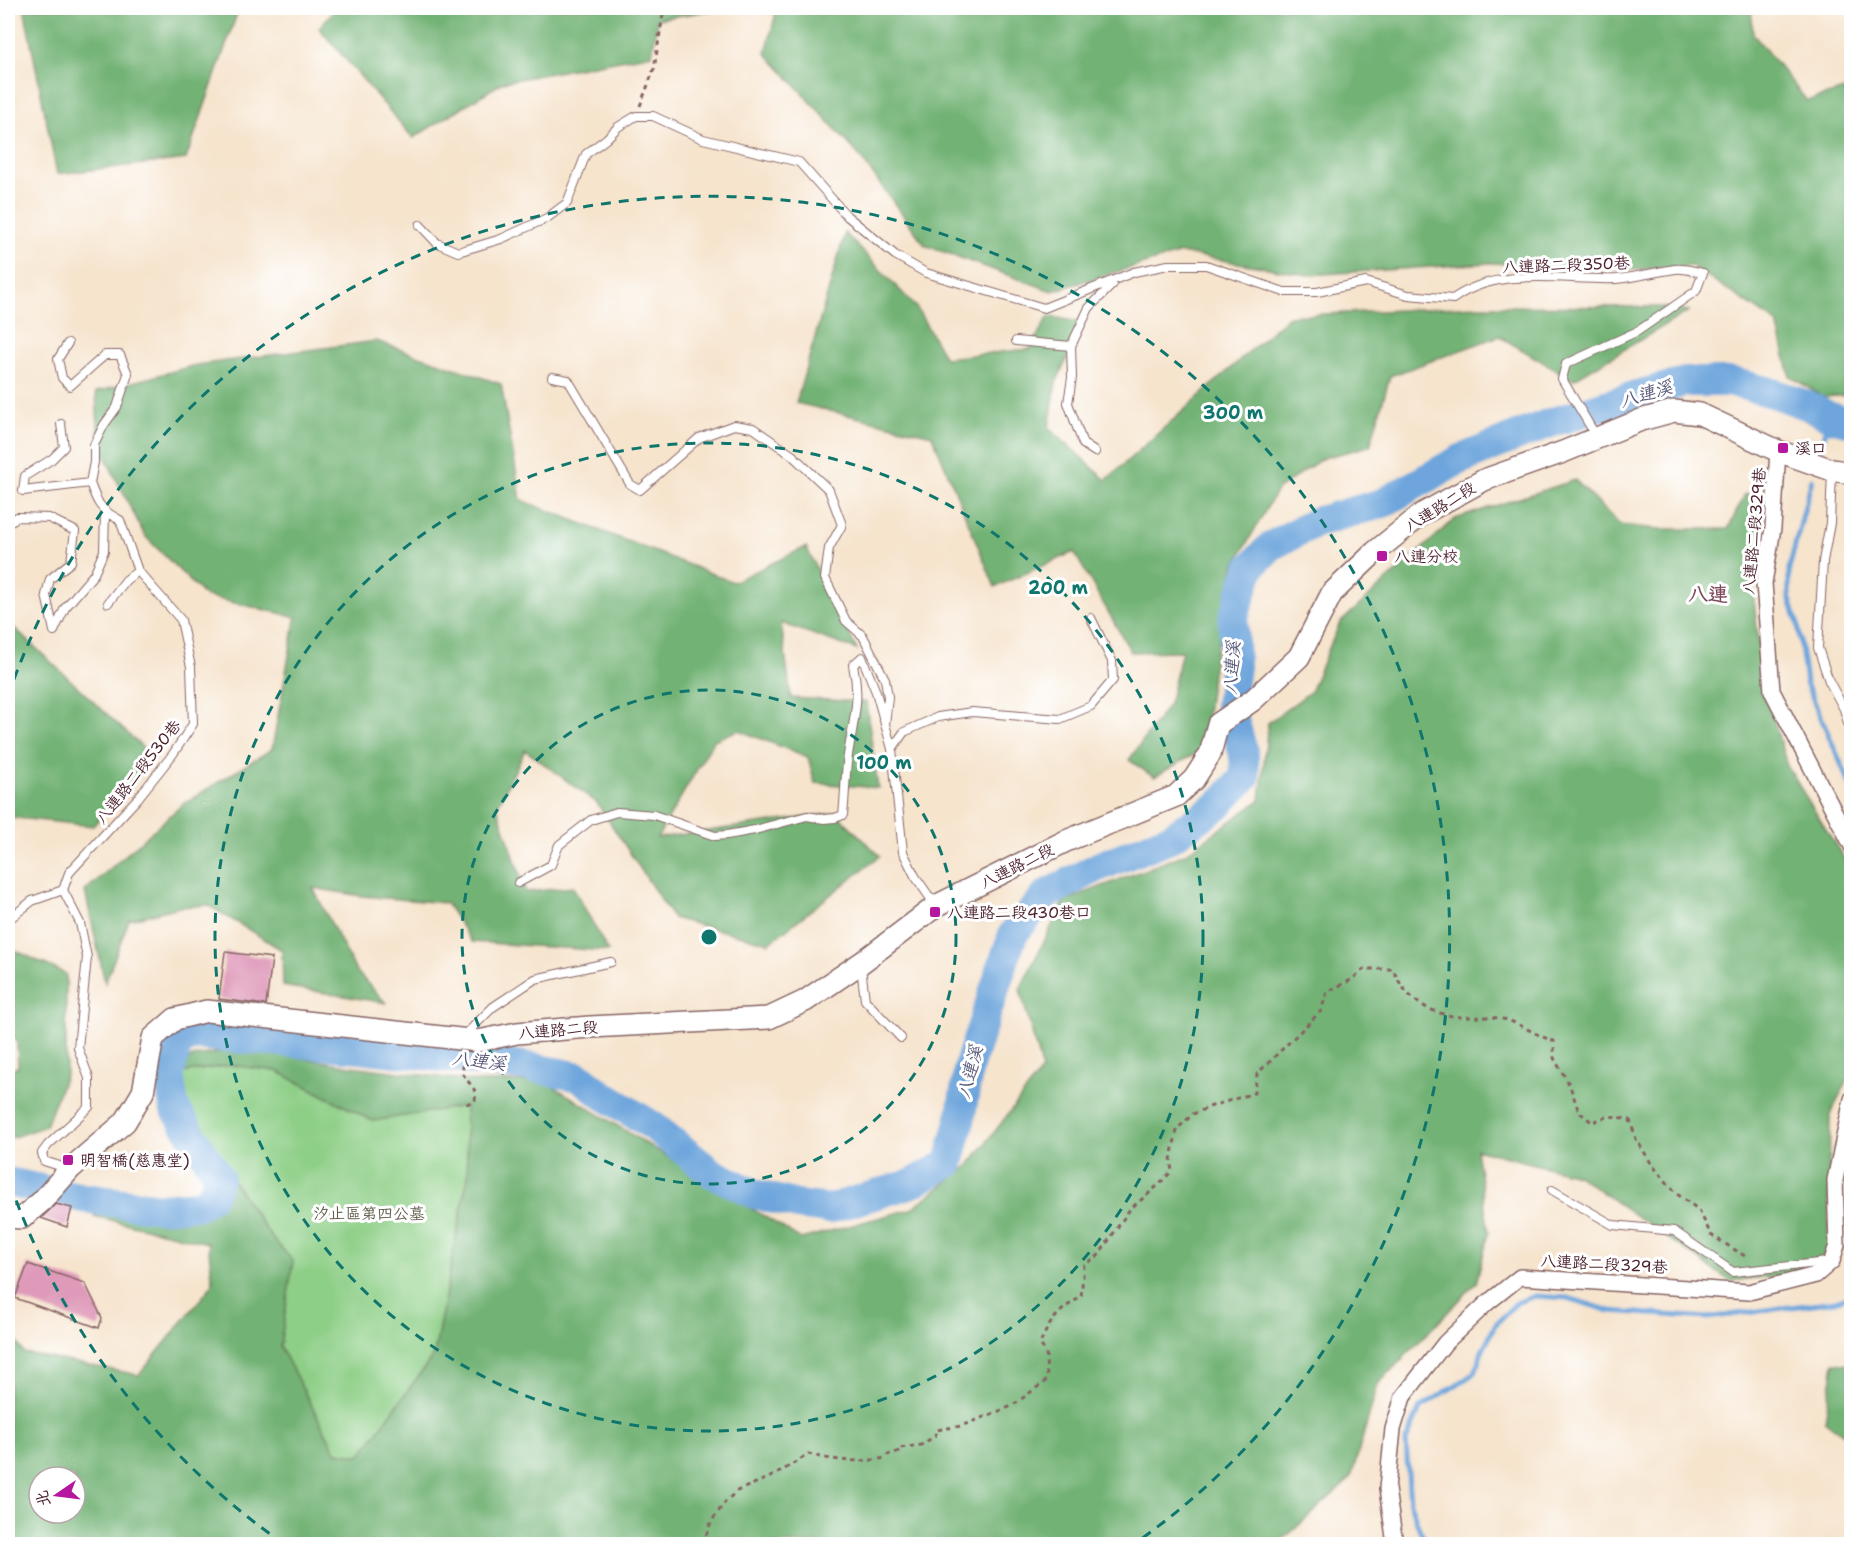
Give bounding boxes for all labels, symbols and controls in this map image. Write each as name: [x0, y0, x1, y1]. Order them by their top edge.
street label: 八連路二段350巷: [1502, 252, 1630, 278]
water label: 八連溪: [1617, 374, 1676, 413]
text: 300 m: [1203, 401, 1264, 425]
place label: 溪口: [1795, 438, 1827, 459]
marker: 溪口: [1776, 441, 1790, 455]
street label: 八連路二段329巷: [1738, 466, 1770, 596]
street label: 八連路二段: [1401, 477, 1479, 537]
place label: 八連分校: [1394, 546, 1458, 567]
marker: 八連分校: [1375, 549, 1389, 563]
text: 200 m: [1028, 576, 1089, 600]
district label: 八連: [1688, 581, 1728, 607]
water label: 八連溪: [1219, 639, 1245, 696]
street label: 八連路二段530巷: [91, 715, 185, 829]
text: 100 m: [856, 751, 912, 775]
street label: 八連路二段: [977, 838, 1057, 894]
place label: 八連路二段430巷口: [947, 902, 1091, 923]
marker: 八連路二段430巷口: [928, 905, 942, 919]
centre of rings: [699, 927, 719, 947]
street label: 八連路二段: [517, 1016, 599, 1044]
water label: 八連溪: [952, 1042, 988, 1101]
water label: 八連溪: [451, 1046, 508, 1076]
place label: 明智橋(慈惠堂): [80, 1150, 190, 1171]
marker: 明智橋(慈惠堂): [61, 1153, 75, 1167]
park label: 汐止區第四公墓: [313, 1203, 425, 1224]
street label: 八連路二段329巷: [1540, 1250, 1668, 1278]
north arrow: [27, 1465, 87, 1525]
text: 北: [31, 1488, 55, 1509]

